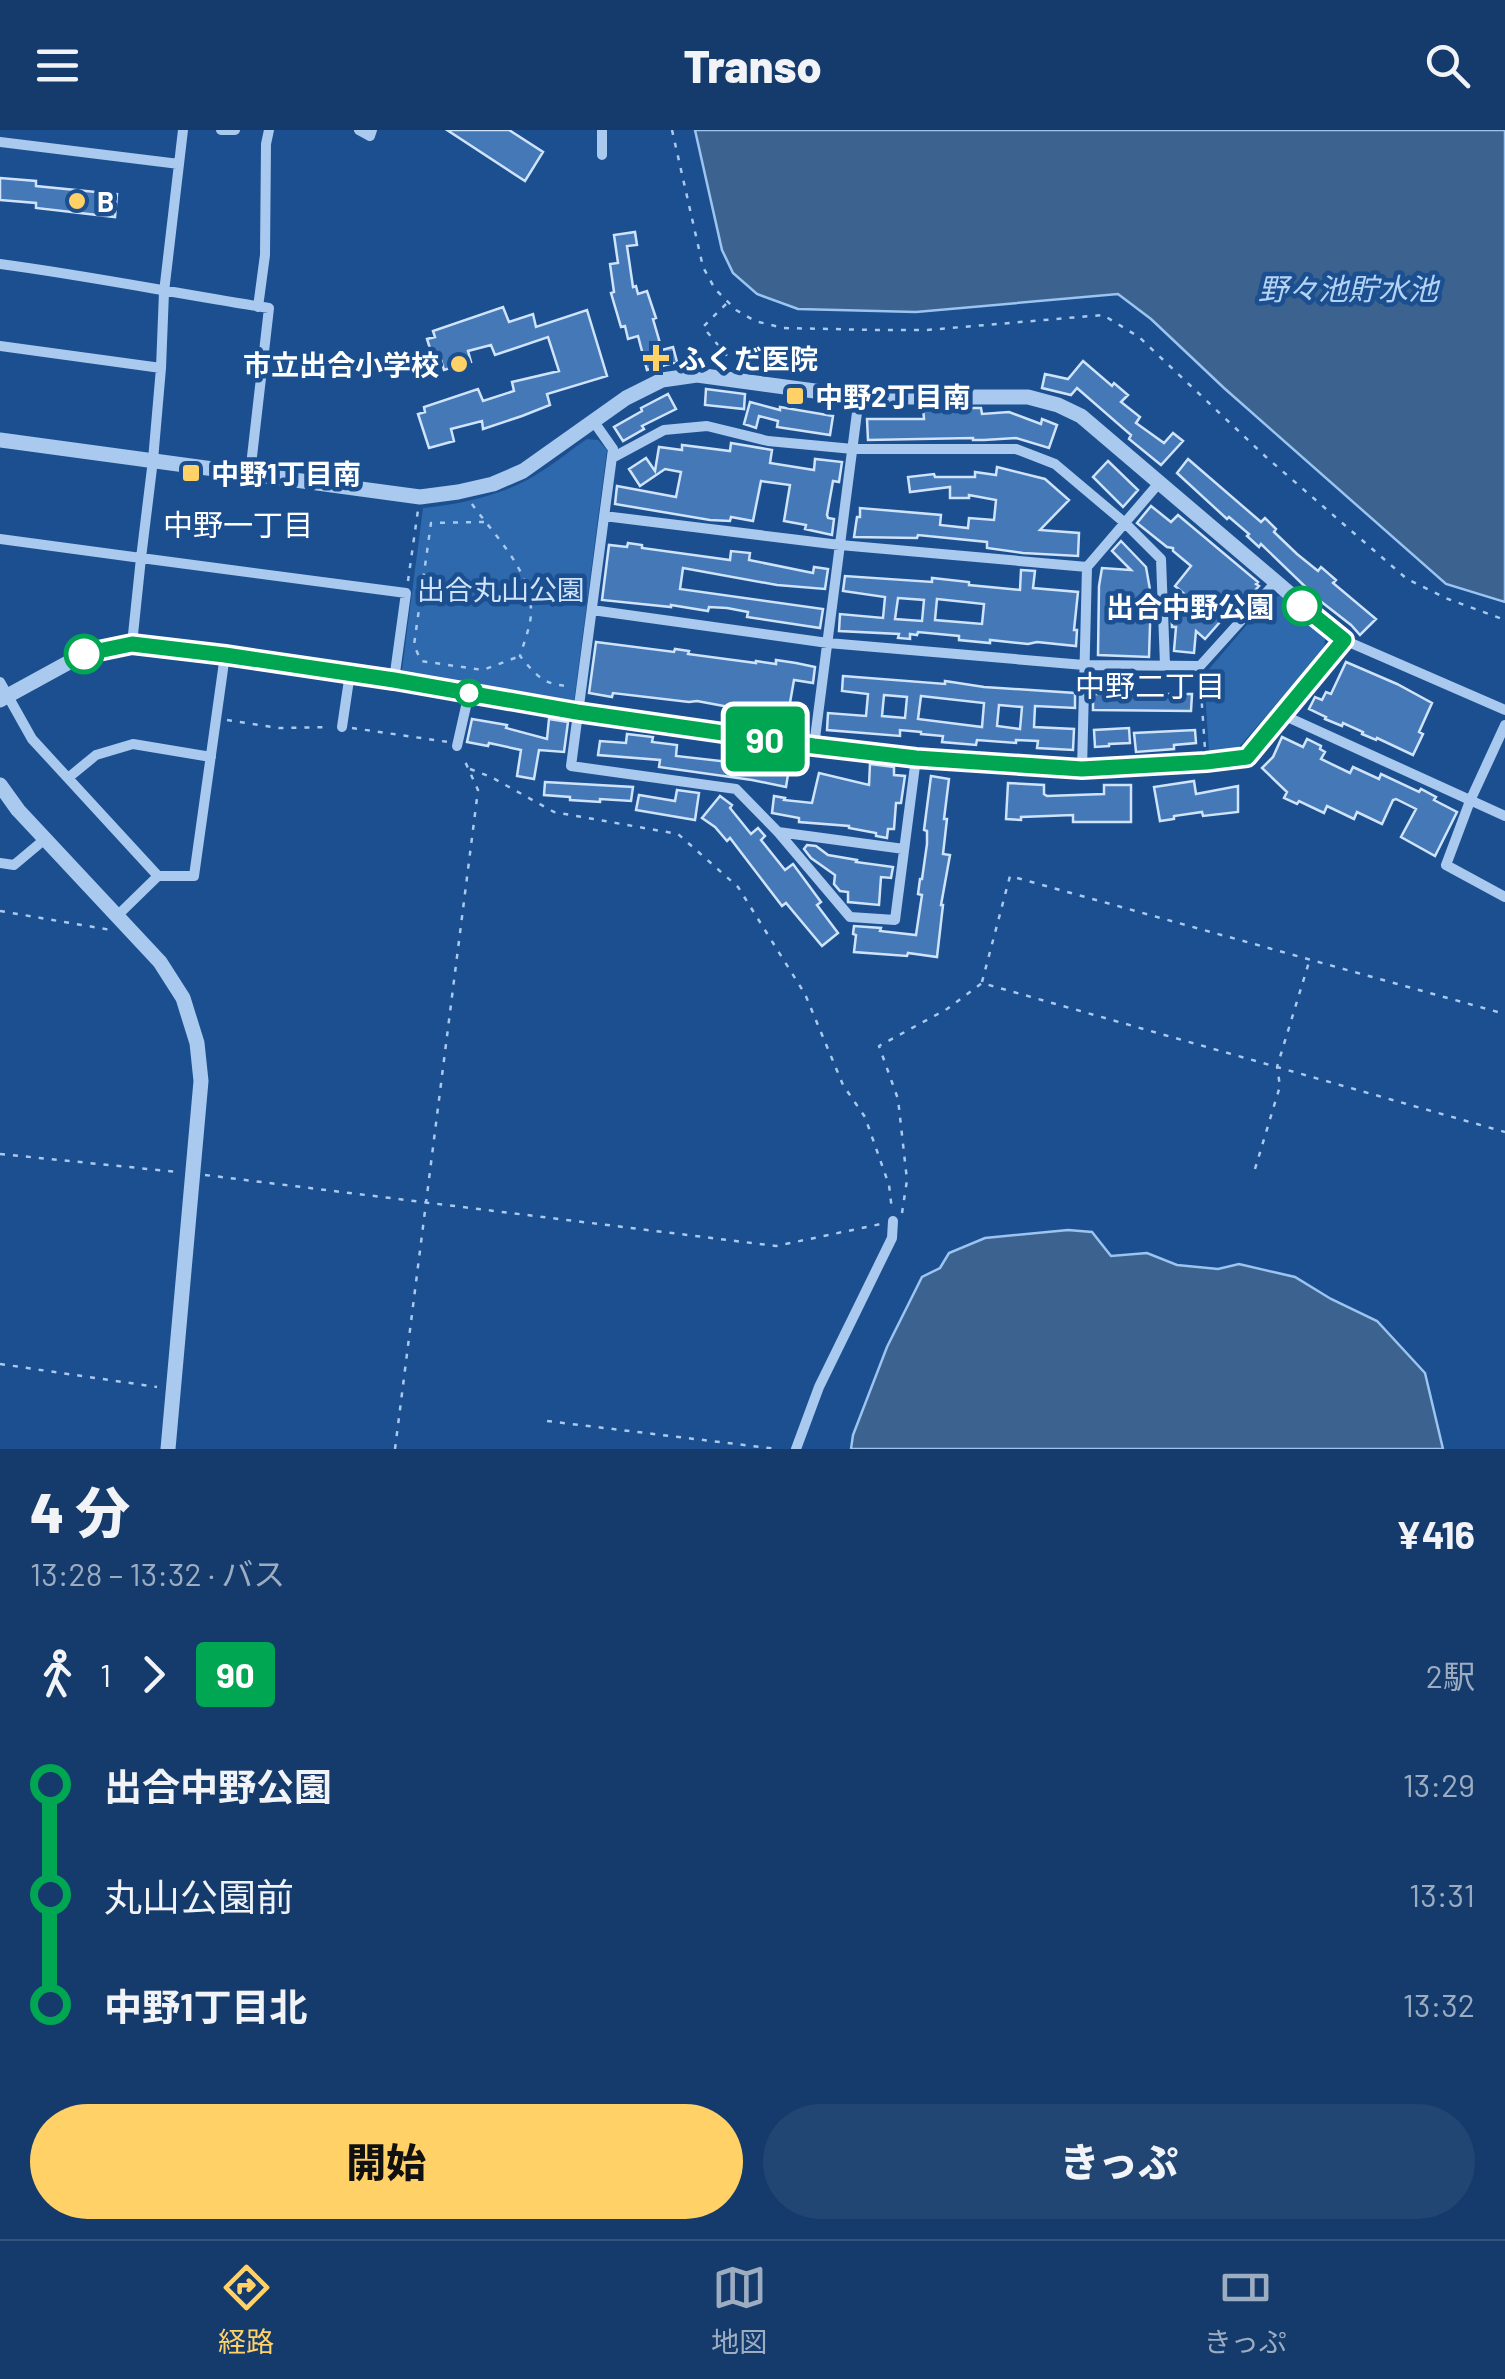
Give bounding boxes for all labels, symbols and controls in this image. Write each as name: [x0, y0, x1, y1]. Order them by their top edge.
icon: menu: [30, 38, 85, 93]
text: Transo: [683, 38, 822, 92]
icon: search: [1420, 38, 1475, 93]
place label: B: [97, 184, 114, 218]
marker: B: [66, 190, 88, 212]
water label: 野々池貯水池: [1258, 270, 1441, 306]
place label: ふくだ医院: [678, 341, 818, 375]
marker: ふくだ医院: [643, 345, 669, 371]
place label: 市立出合小学校: [243, 347, 439, 381]
marker: 市立出合小学校: [448, 353, 470, 375]
place label: 中野2丁目南: [815, 379, 971, 413]
marker: 中野2丁目南: [784, 385, 806, 407]
place label: 中野1丁目南: [211, 456, 361, 490]
marker: 中野1丁目南: [180, 462, 202, 484]
district label: 中野一丁目: [163, 506, 313, 542]
park label: 出合丸山公園: [417, 572, 585, 606]
marker: 出合中野公園: [1283, 587, 1321, 625]
place label: 出合中野公園: [1106, 589, 1274, 623]
unlabelled marker: [65, 635, 103, 673]
district label: 中野二丁目: [1075, 667, 1225, 703]
unlabelled marker: [456, 680, 482, 706]
line badge: 90: [720, 706, 810, 772]
text: 90: [746, 718, 784, 760]
text: 4 分: [30, 1478, 130, 1544]
text: ¥416: [1396, 1511, 1475, 1557]
text: 13:28 – 13:32 · バス: [30, 1554, 285, 1592]
icon: walk: [30, 1647, 85, 1702]
icon: forward: [126, 1647, 181, 1702]
text: 90: [216, 1653, 255, 1695]
text: 1: [100, 1655, 111, 1693]
text: 2駅: [1426, 1656, 1475, 1694]
text: 出合中野公園: [104, 1763, 332, 1809]
text: 13:29: [1403, 1765, 1475, 1803]
text: 丸山公園前: [104, 1873, 294, 1919]
text: 13:31: [1409, 1875, 1475, 1913]
text: 中野1丁目北: [104, 1983, 307, 2029]
text: 13:32: [1403, 1985, 1475, 2023]
button: 開始: [30, 2104, 743, 2219]
button: きっぷ: [763, 2104, 1475, 2219]
tab: 経路: [218, 2260, 274, 2360]
tab: 地図: [711, 2260, 767, 2360]
tab: きっぷ: [1204, 2260, 1287, 2360]

